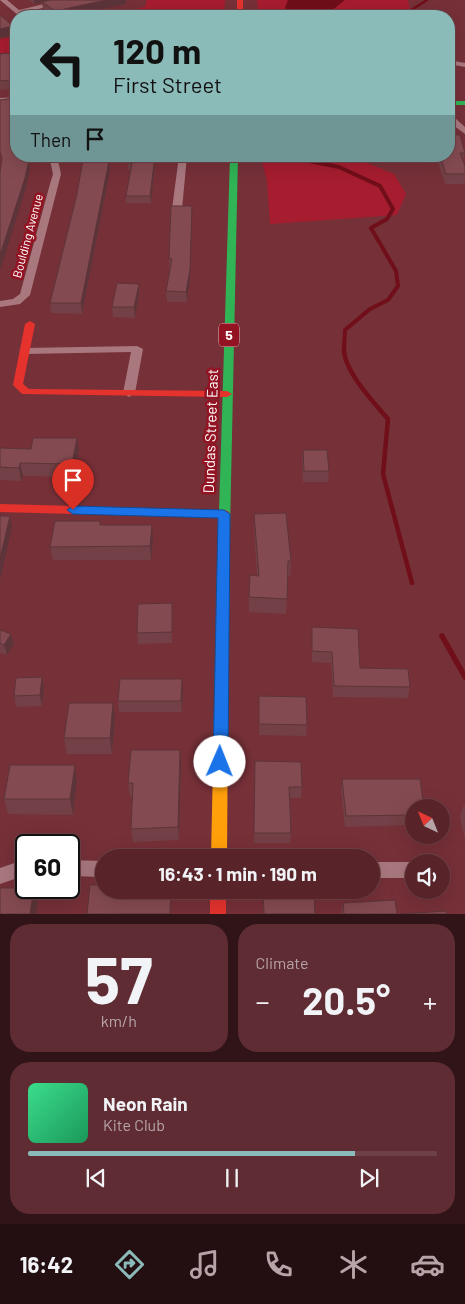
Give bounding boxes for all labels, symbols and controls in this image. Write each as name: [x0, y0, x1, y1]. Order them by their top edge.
text: 120 m: [113, 29, 201, 71]
icon: left: [30, 30, 95, 95]
text: First Street: [113, 71, 222, 97]
icon: arrive: [81, 125, 109, 153]
text: Then: [30, 128, 71, 151]
street label: Boulding Avenue: [9, 192, 45, 279]
road number: 5: [219, 324, 239, 346]
street label: Dundas Street East: [199, 368, 221, 493]
pin: [52, 459, 94, 510]
icon: arrive: [59, 466, 87, 494]
position arrow: [193, 735, 245, 787]
north arrow: [405, 799, 450, 844]
map controls: [405, 799, 450, 899]
speed limit sign: 60: [15, 834, 80, 899]
button: sound: [405, 854, 450, 899]
text: 16:43 · 1 min · 190 m: [158, 862, 317, 885]
text: 57: [85, 939, 152, 1017]
text: Climate: [256, 953, 308, 972]
text: 20.5°: [302, 977, 390, 1023]
text: −: [256, 984, 270, 1018]
text: +: [423, 984, 437, 1018]
text: km/h: [101, 1011, 137, 1030]
text: Neon Rain: [103, 1092, 188, 1115]
text: Kite Club: [103, 1115, 165, 1134]
icon: previous: [82, 1164, 110, 1192]
icon: pause: [218, 1164, 246, 1192]
icon: next: [355, 1164, 383, 1192]
icon: directions: [112, 1247, 147, 1282]
icon: music: [187, 1247, 222, 1282]
icon: phone: [261, 1247, 296, 1282]
icon: climate: [336, 1247, 371, 1282]
icon: car: [410, 1247, 445, 1282]
text: 16:42: [20, 1251, 73, 1277]

